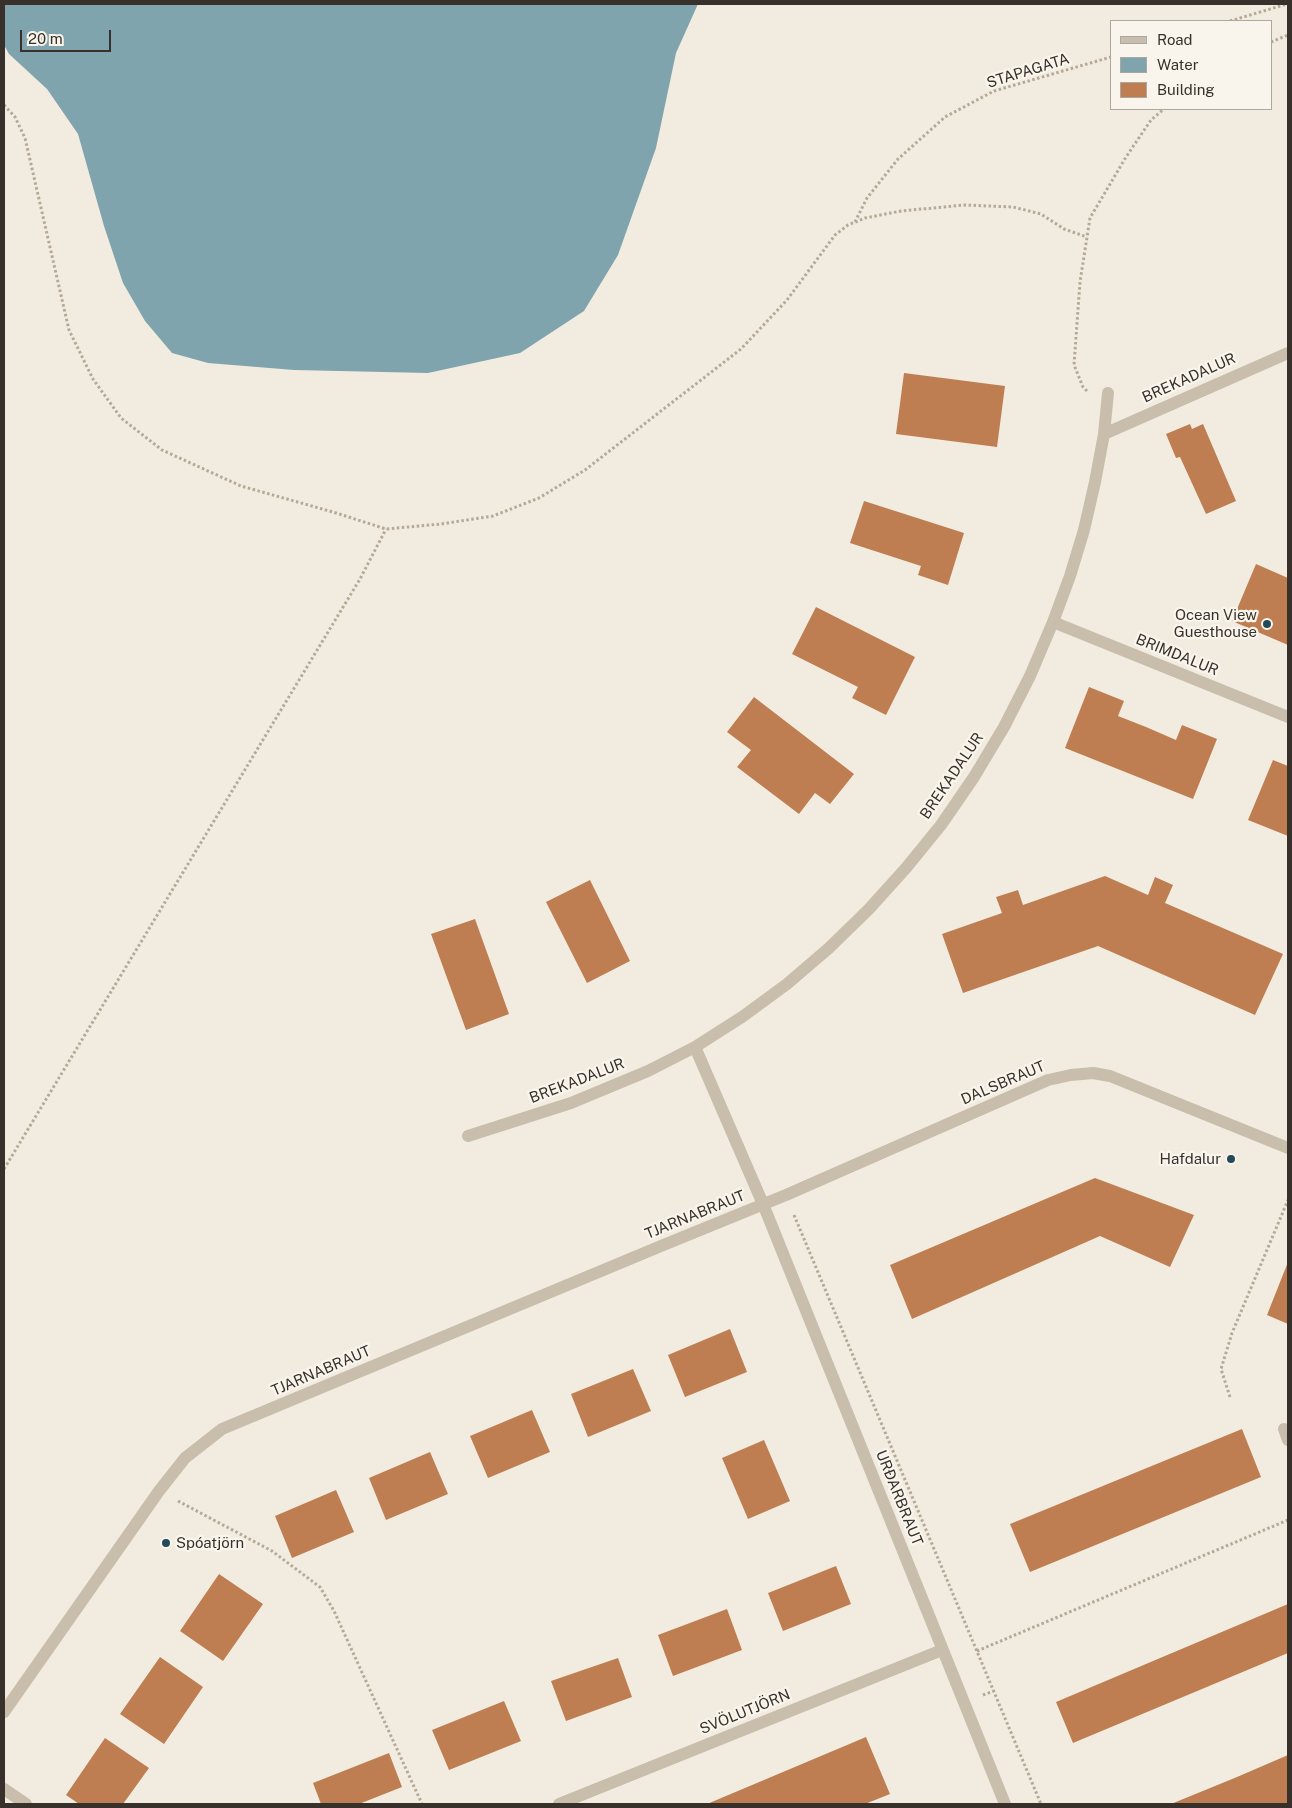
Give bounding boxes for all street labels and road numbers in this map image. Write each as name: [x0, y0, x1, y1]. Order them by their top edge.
street label: STAPAGATA: [985, 50, 1071, 92]
street label: BREKADALUR: [1139, 349, 1239, 407]
street label: BRIMDALUR: [1133, 630, 1221, 680]
street label: BREKADALUR: [916, 729, 988, 823]
street label: BREKADALUR: [527, 1055, 627, 1107]
street label: DALSBRAUT: [958, 1057, 1048, 1109]
street label: TJARNABRAUT: [642, 1187, 748, 1243]
street label: TJARNABRAUT: [269, 1342, 373, 1400]
street label: URÐARBRAUT: [872, 1448, 926, 1548]
street label: SVÖLUTJÖRN: [697, 1686, 793, 1738]

